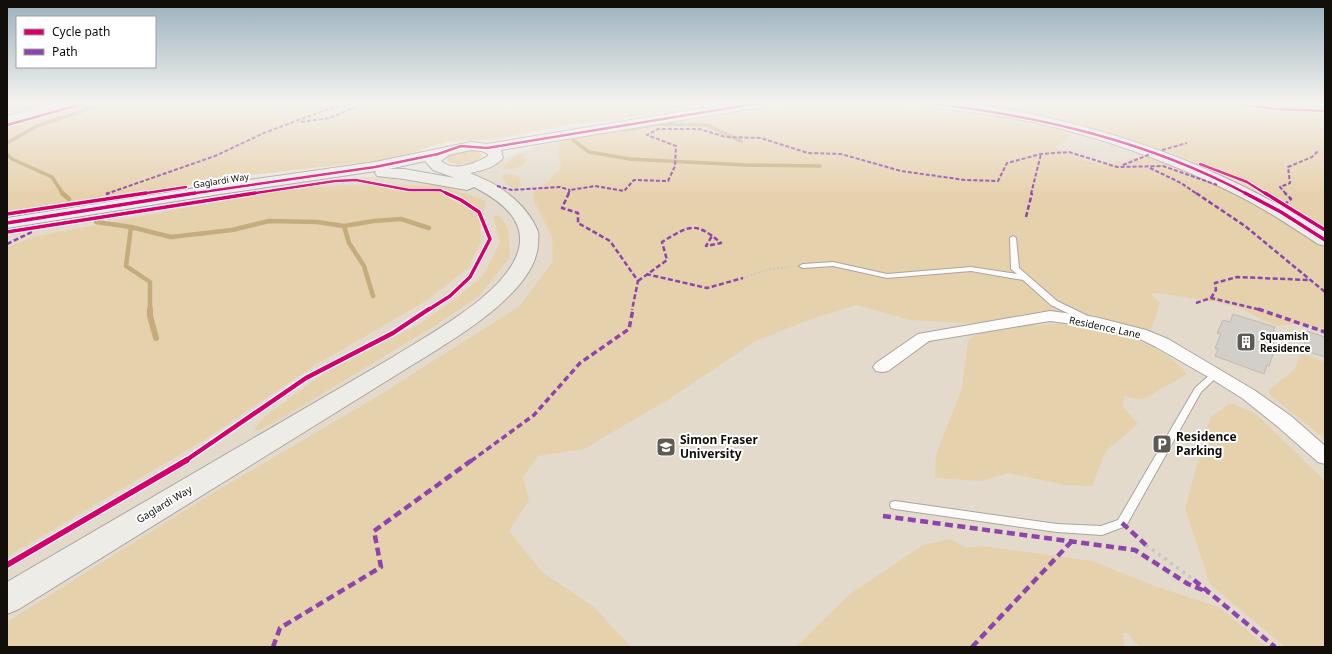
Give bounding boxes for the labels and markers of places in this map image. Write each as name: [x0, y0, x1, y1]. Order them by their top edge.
place label: Squamish Residence: [1260, 329, 1310, 355]
building icon: Squamish Residence: [1235, 331, 1257, 353]
place label: Residence Parking: [1176, 428, 1237, 459]
place label: Simon Fraser University: [680, 431, 758, 462]
parking icon: Residence Parking: [1151, 433, 1173, 455]
school or university icon: Simon Fraser University: [655, 436, 677, 458]

